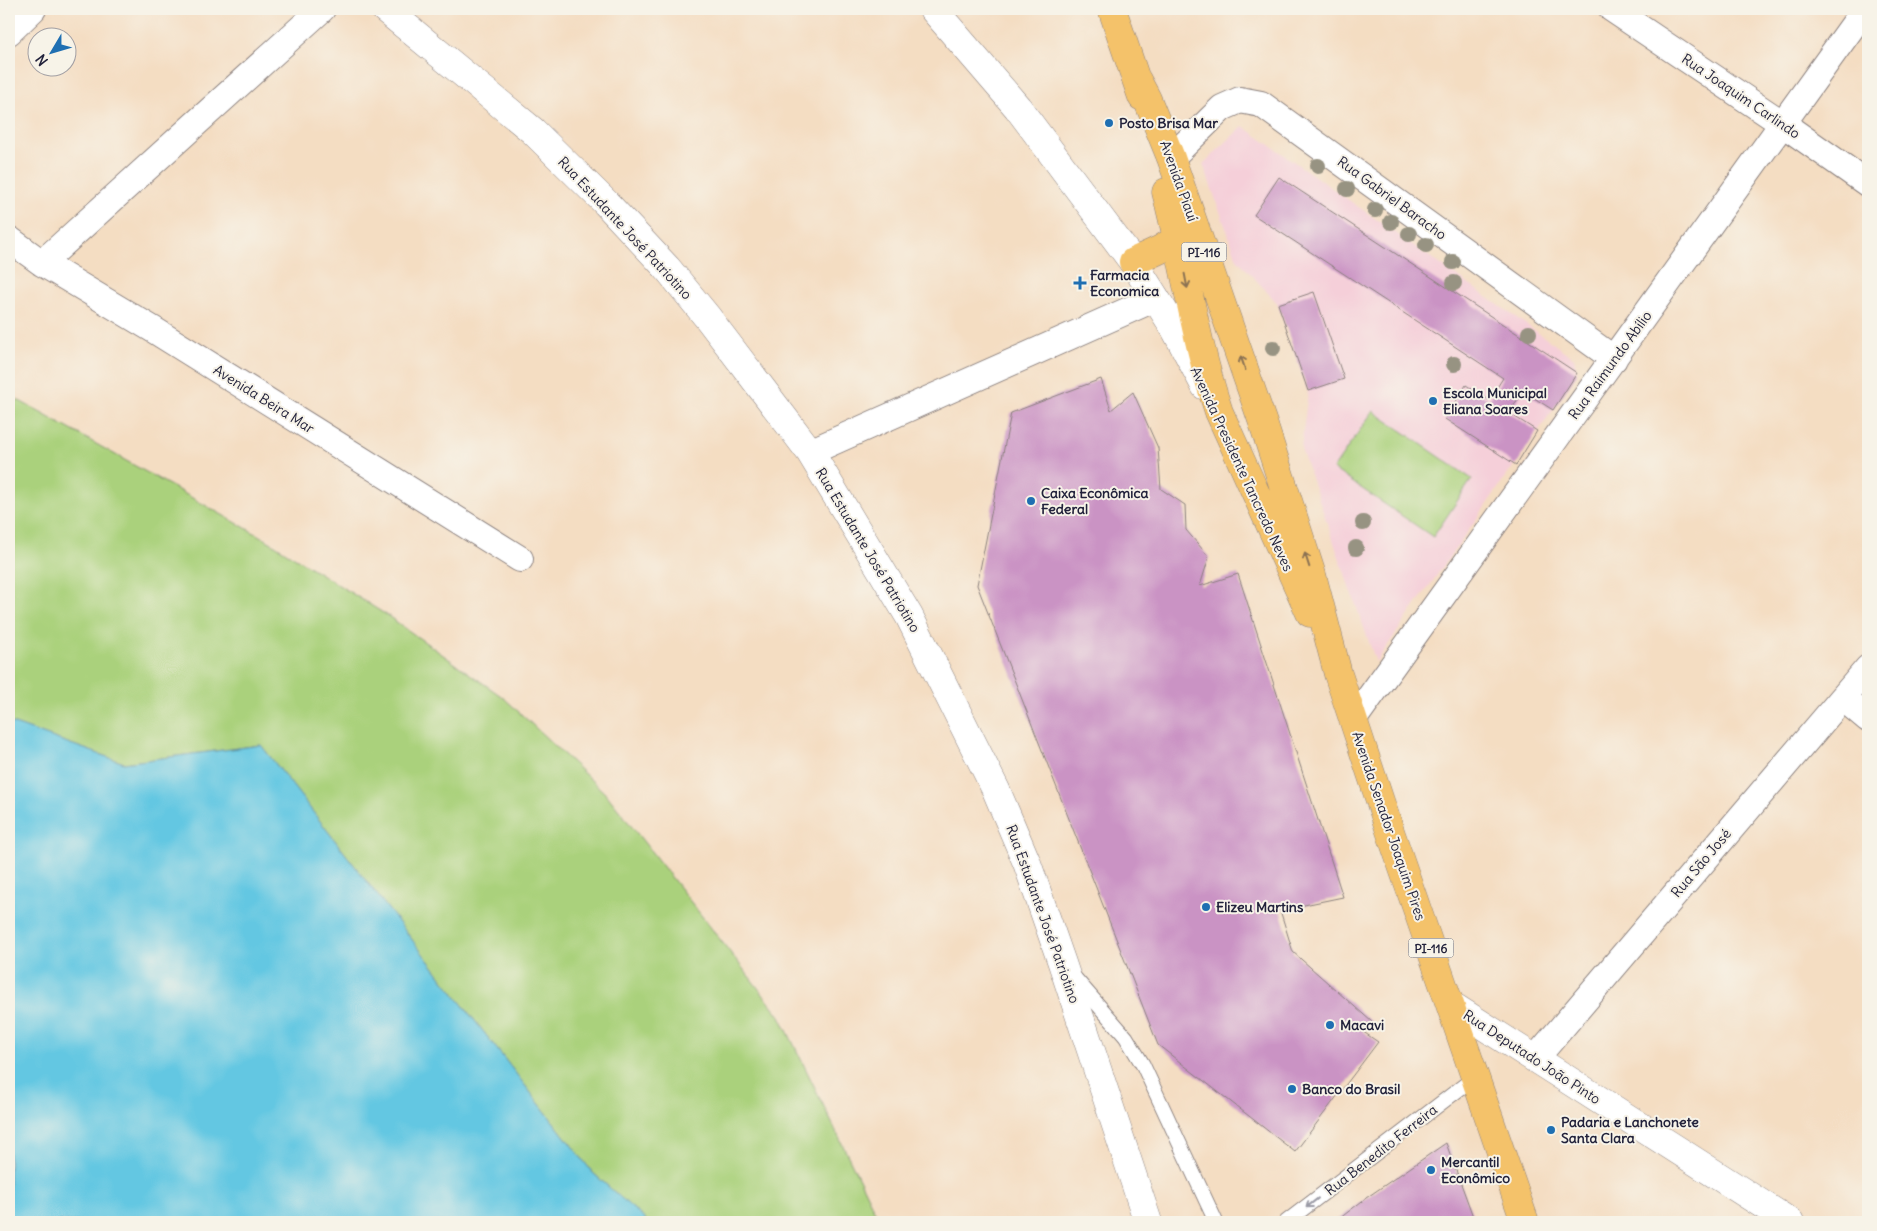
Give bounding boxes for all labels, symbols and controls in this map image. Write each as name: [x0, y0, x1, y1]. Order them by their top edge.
north arrow: [28, 28, 78, 78]
street label: Rua Joaquim Carlindo: [1678, 50, 1804, 142]
text: N: [32, 51, 52, 69]
place label: Posto Brisa Mar: [1119, 114, 1218, 132]
marker: Posto Brisa Mar: [1103, 117, 1115, 129]
street label: Avenida Piauí: [1156, 138, 1202, 224]
street label: Rua Gabriel Baracho: [1334, 152, 1450, 244]
street label: Rua Estudante José Patriotino: [554, 153, 696, 303]
road number: PI-116: [1182, 242, 1226, 262]
place label: Farmacia Economica: [1090, 266, 1159, 300]
one-way arrow: [1182, 272, 1192, 288]
marker: Farmacia Economica: [1074, 277, 1086, 289]
street label: Rua Raimundo Abílio: [1564, 307, 1656, 423]
one-way arrow: [1238, 356, 1247, 371]
street label: Avenida Beira Mar: [210, 361, 318, 437]
street label: Avenida Presidente Tancredo Neves: [1187, 364, 1297, 574]
place label: Escola Municipal Eliana Soares: [1443, 384, 1547, 418]
marker: Escola Municipal Eliana Soares: [1427, 395, 1439, 407]
street label: Rua Estudante José Patriotino: [812, 464, 924, 636]
place label: Caixa Econômica Federal: [1041, 484, 1148, 518]
marker: Caixa Econômica Federal: [1025, 495, 1037, 507]
one-way arrow: [1302, 552, 1312, 568]
street label: Avenida Senador Joaquim Pires: [1348, 729, 1430, 923]
street label: Rua Estudante José Patriotino: [1002, 822, 1084, 1006]
street label: Rua São José: [1667, 825, 1735, 901]
place label: Elizeu Martins: [1216, 898, 1304, 916]
marker: Elizeu Martins: [1200, 901, 1212, 913]
road number: PI-116: [1408, 938, 1454, 958]
street label: Rua Deputado João Pinto: [1460, 1006, 1604, 1108]
place label: Macavi: [1340, 1016, 1384, 1034]
marker: Macavi: [1324, 1019, 1336, 1031]
place label: Banco do Brasil: [1302, 1080, 1400, 1098]
marker: Banco do Brasil: [1286, 1083, 1298, 1095]
street label: Rua Benedito Ferreira: [1321, 1100, 1441, 1200]
place label: Padaria e Lanchonete Santa Clara: [1561, 1113, 1699, 1147]
marker: Padaria e Lanchonete Santa Clara: [1545, 1124, 1557, 1136]
place label: Mercantil Econômico: [1441, 1153, 1510, 1187]
marker: Mercantil Econômico: [1425, 1164, 1437, 1176]
one-way arrow: [1306, 1197, 1319, 1208]

